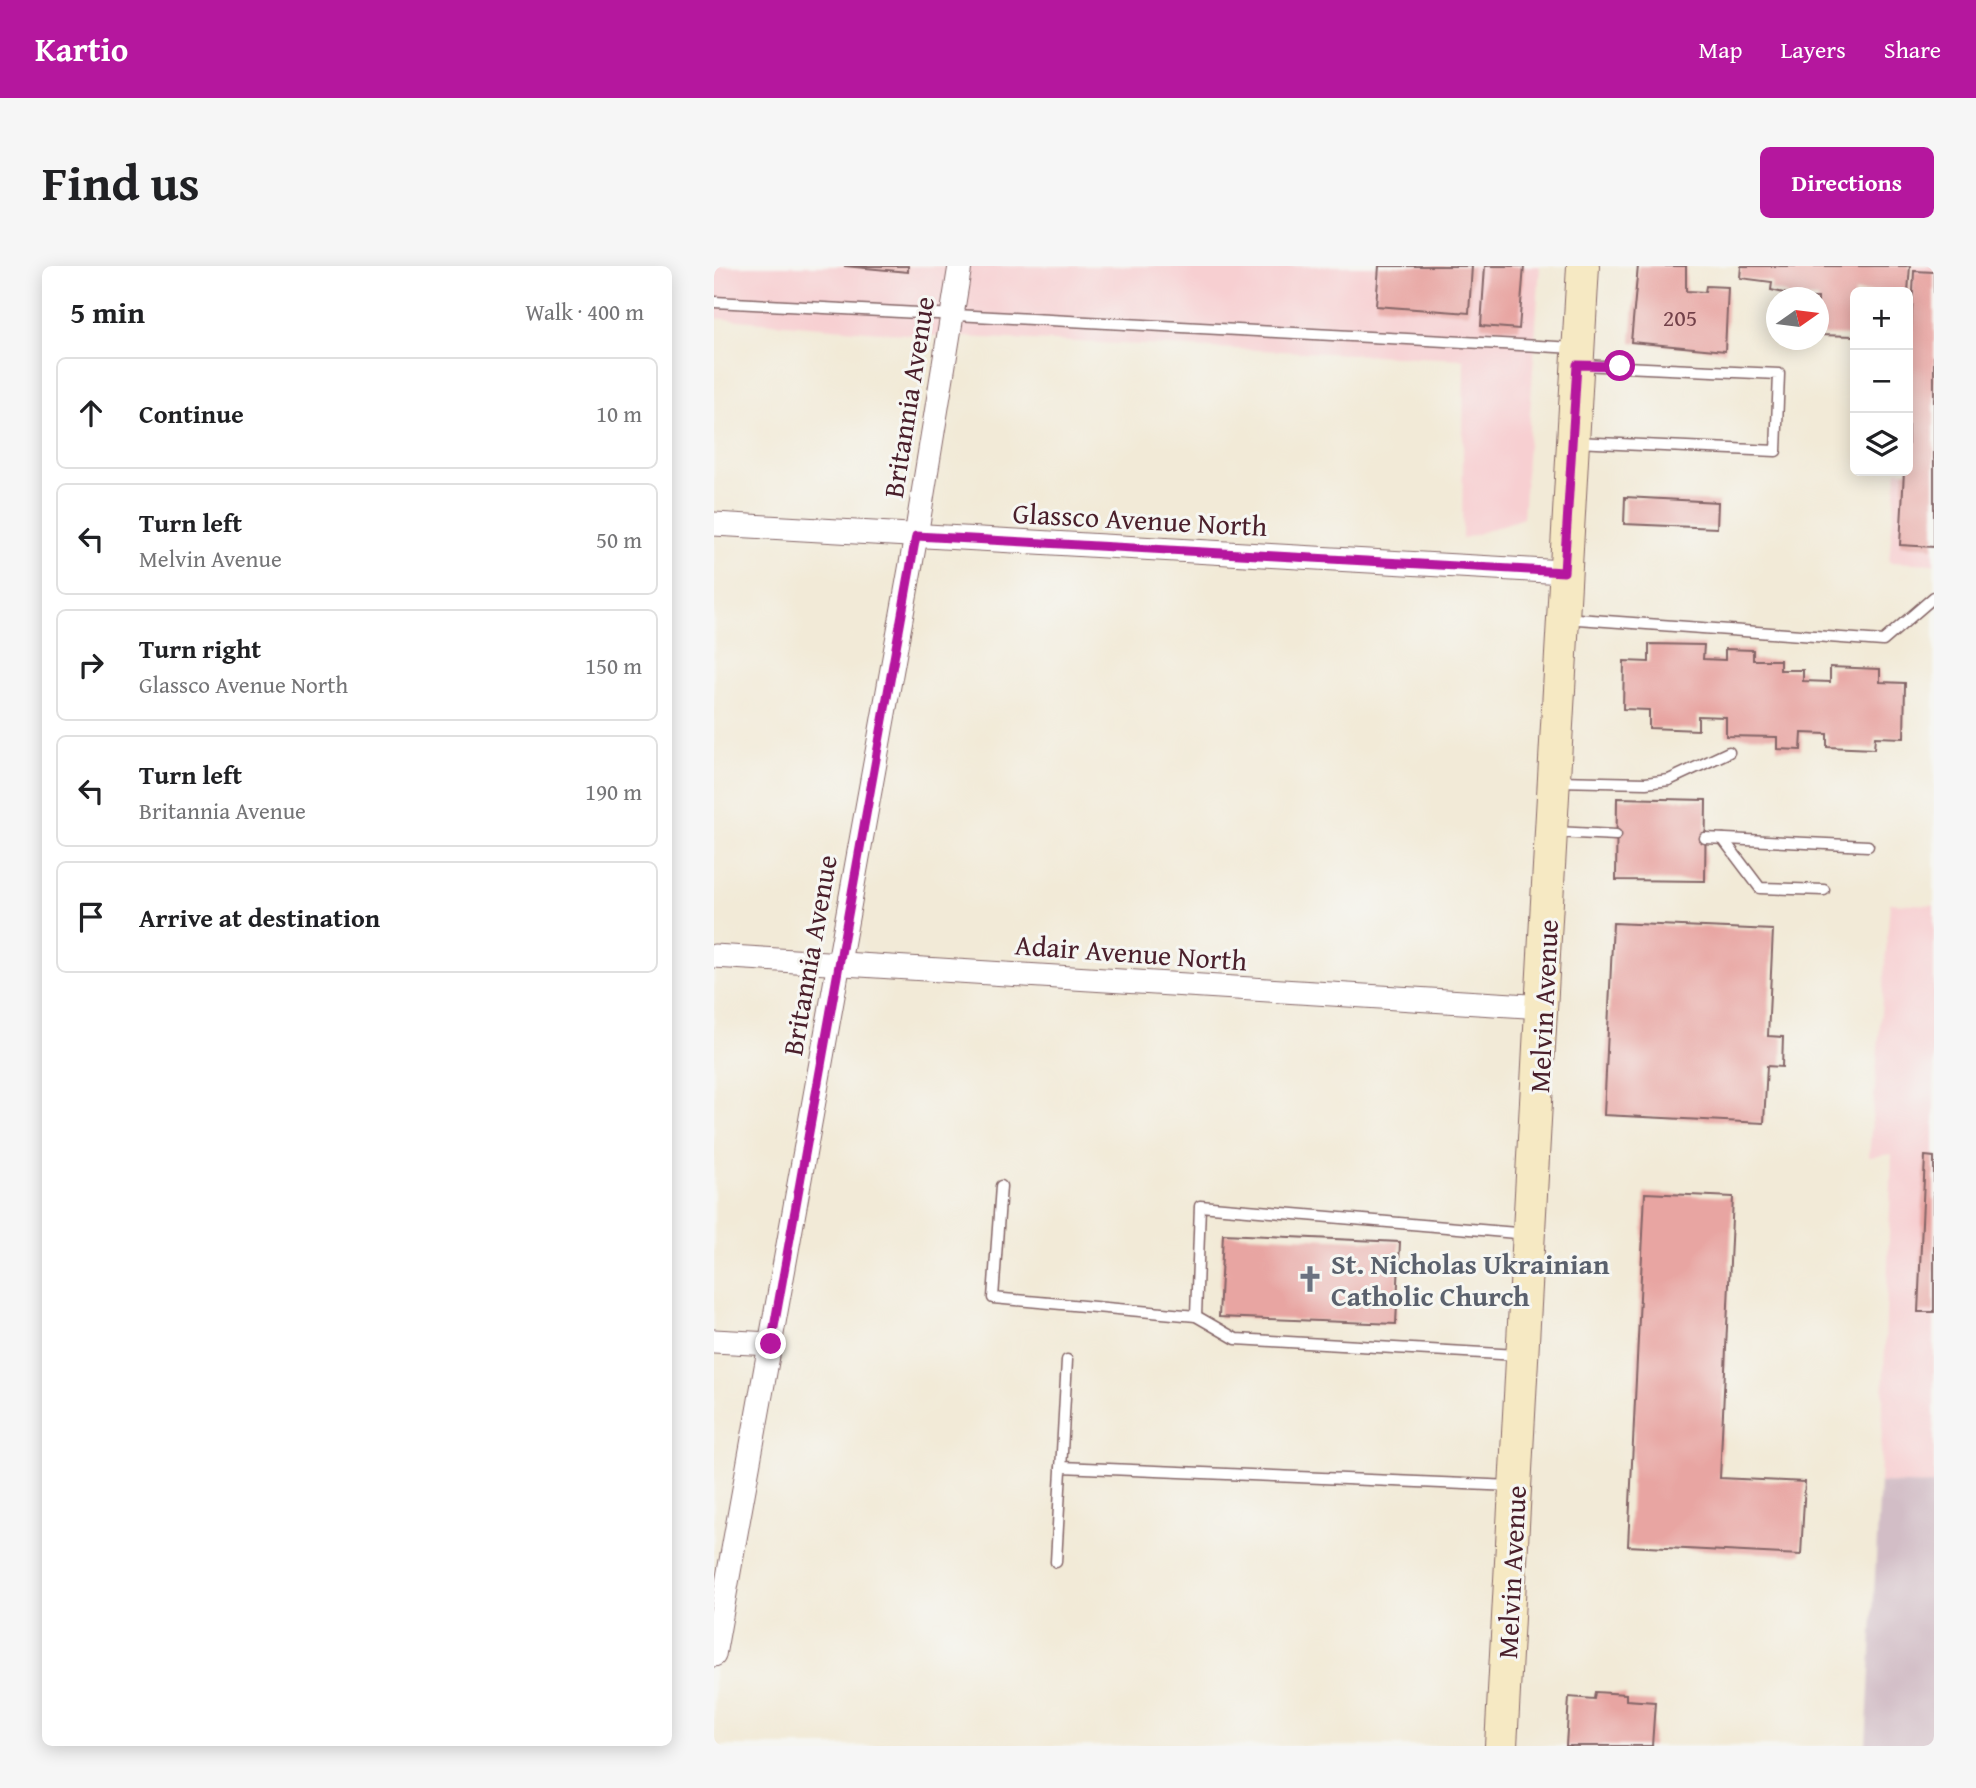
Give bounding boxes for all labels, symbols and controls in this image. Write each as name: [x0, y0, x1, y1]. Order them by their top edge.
text: Kartio: [35, 25, 128, 73]
text: Map: [1699, 32, 1742, 67]
text: Layers: [1780, 32, 1846, 67]
text: Share: [1884, 32, 1941, 67]
text: Find us: [42, 146, 200, 218]
button: Directions: [1760, 147, 1934, 218]
north arrow: [1766, 287, 1829, 350]
map controls: [1850, 287, 1913, 476]
button: +: [1850, 287, 1913, 350]
text: 5 min: [70, 290, 145, 334]
street label: Britannia Avenue: [872, 293, 944, 501]
text: Walk · 400 m: [525, 295, 644, 328]
house number: 205: [1663, 300, 1697, 335]
route start: [1604, 350, 1635, 381]
button: −: [1850, 350, 1913, 413]
icon: ahead: [72, 394, 110, 432]
text: Continue: [139, 394, 244, 433]
text: 10 m: [596, 397, 642, 430]
button: layers: [1850, 413, 1913, 476]
street label: Glassco Avenue North: [1012, 492, 1268, 546]
text: Turn left: [139, 503, 242, 542]
icon: left: [72, 520, 110, 558]
text: 50 m: [596, 523, 642, 556]
text: Melvin Avenue: [139, 542, 282, 575]
text: Turn right: [139, 629, 261, 668]
icon: right: [72, 646, 110, 684]
text: 150 m: [585, 649, 642, 682]
text: Glassco Avenue North: [139, 668, 348, 701]
text: Turn left: [139, 755, 242, 794]
icon: left: [72, 772, 110, 810]
text: 190 m: [585, 775, 642, 808]
text: Britannia Avenue: [139, 794, 306, 827]
street label: Britannia Avenue: [771, 851, 847, 1059]
icon: arrive: [72, 898, 110, 936]
text: Arrive at destination: [139, 898, 380, 937]
street label: Melvin Avenue: [1518, 918, 1568, 1094]
street label: Adair Avenue North: [1014, 923, 1249, 981]
place label: St. Nicholas Ukrainian Catholic Church: [1331, 1243, 1610, 1316]
church icon: St. Nicholas Ukrainian Catholic Church: [1295, 1264, 1325, 1294]
route end: [755, 1328, 786, 1359]
street label: Melvin Avenue: [1486, 1484, 1536, 1660]

